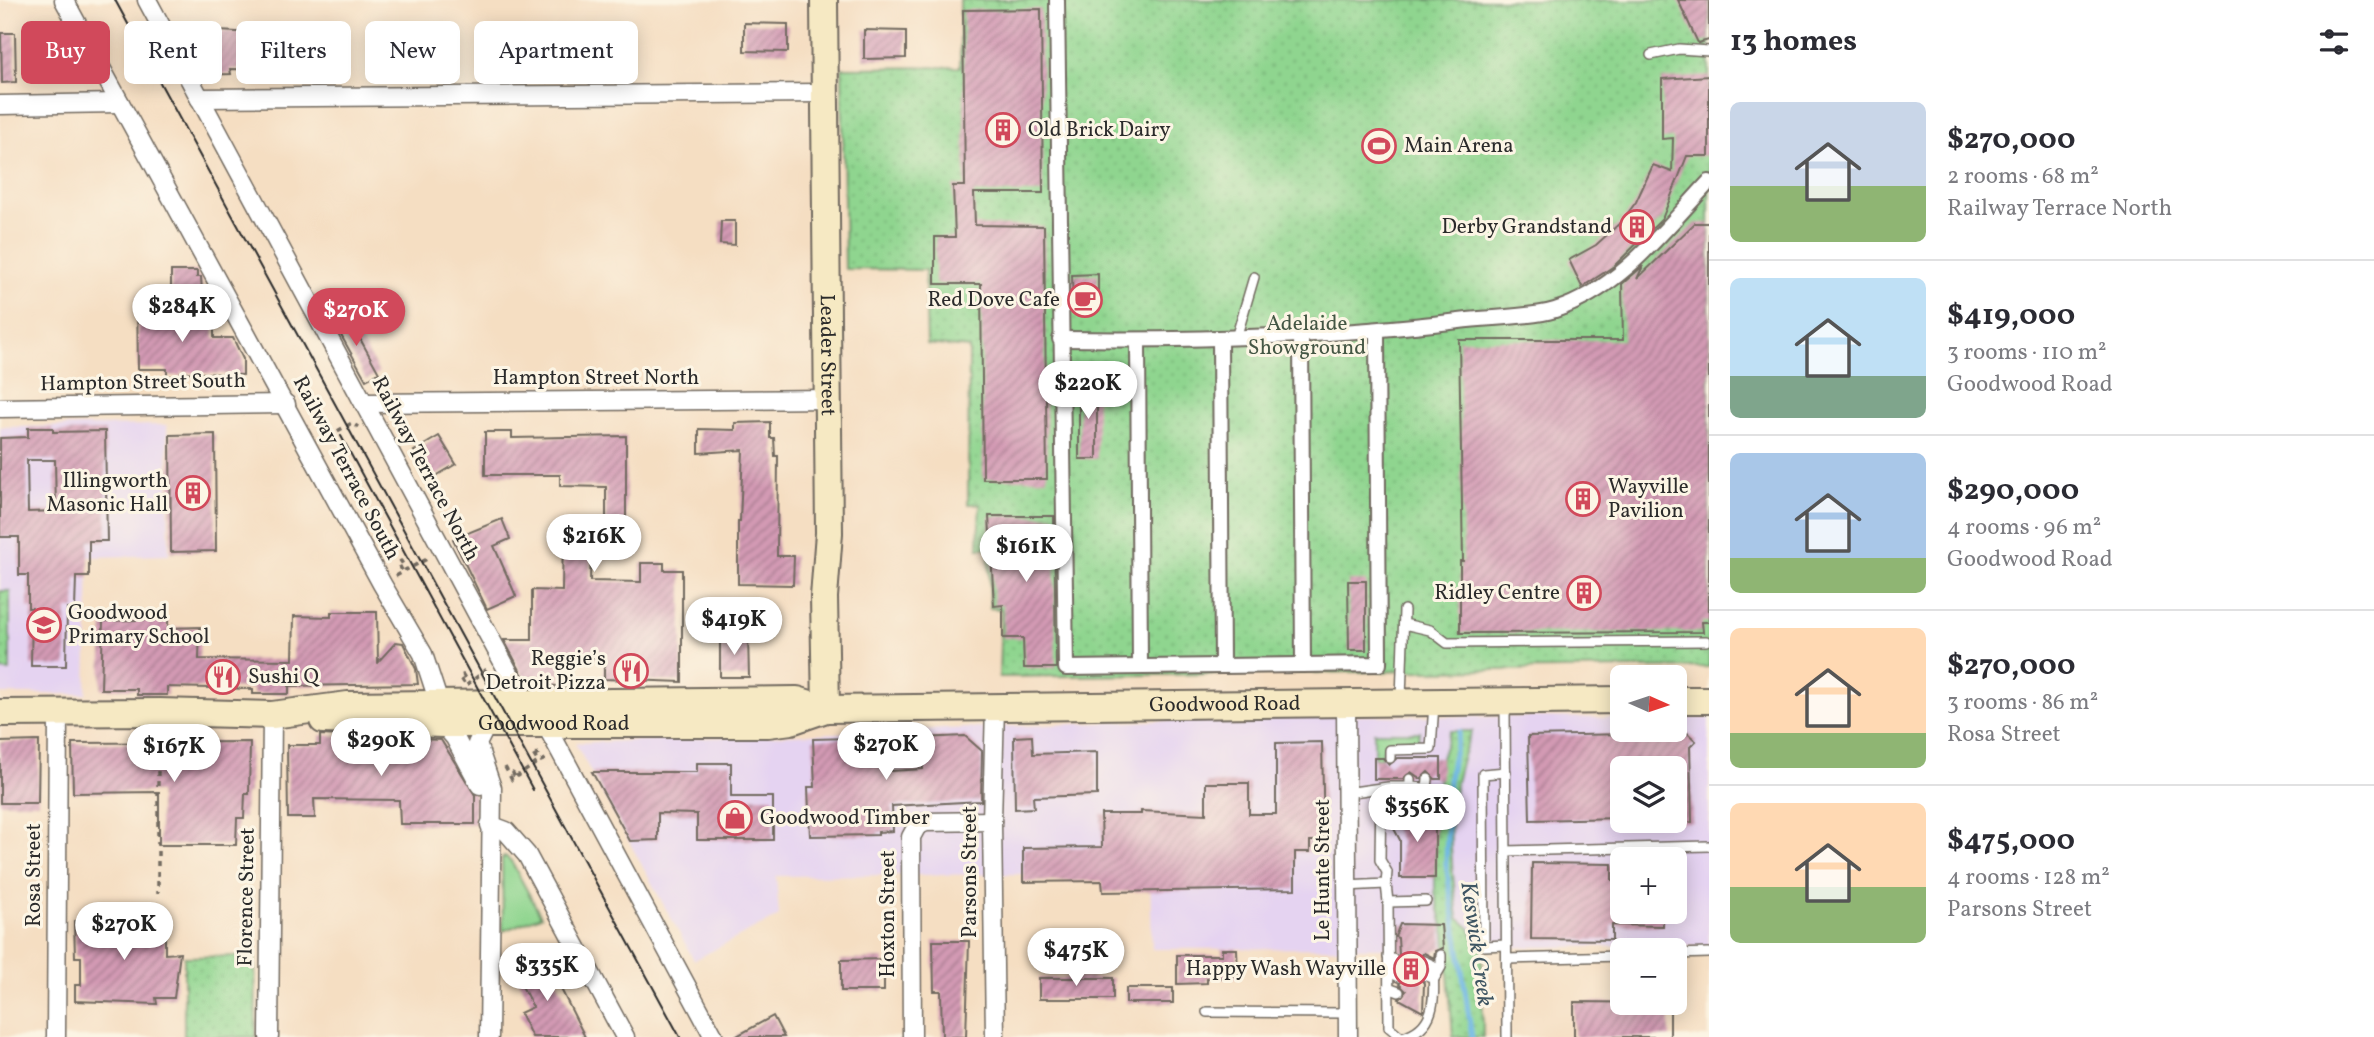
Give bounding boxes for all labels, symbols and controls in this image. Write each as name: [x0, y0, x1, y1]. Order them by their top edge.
chip: Buy: [21, 21, 110, 84]
chip: Rent: [124, 21, 222, 84]
chip: Filters: [236, 21, 351, 84]
chip: New: [365, 21, 460, 84]
chip: Apartment: [474, 21, 638, 84]
text: 13 homes: [1730, 21, 1857, 63]
icon: filters: [2315, 23, 2353, 61]
building icon: Old Brick Dairy: [984, 111, 1022, 149]
place label: Old Brick Dairy: [1028, 116, 1171, 145]
text: $270,000: [1947, 119, 2075, 161]
sports icon: Main Arena: [1360, 127, 1398, 165]
icon: home: [1786, 130, 1870, 214]
place label: Main Arena: [1404, 132, 1514, 161]
text: 2 rooms · 68 m²: [1947, 161, 2099, 193]
text: Railway Terrace North: [1947, 193, 2172, 225]
building icon: Derby Grandstand: [1618, 208, 1656, 246]
place label: Derby Grandstand: [1442, 213, 1612, 242]
cafe icon: Red Dove Cafe: [1066, 281, 1104, 319]
pin: $284K: [133, 284, 231, 344]
place label: Red Dove Cafe: [927, 286, 1060, 315]
pin: $270K: [307, 288, 405, 348]
text: $284K: [148, 291, 216, 323]
street label: Leader Street: [812, 294, 842, 416]
text: $270K: [323, 295, 389, 327]
text: $419,000: [1947, 295, 2075, 337]
icon: home: [1786, 306, 1870, 390]
park label: Adelaide Showground: [1248, 310, 1366, 363]
text: 3 rooms · 110 m²: [1947, 337, 2107, 369]
pin: $220K: [1039, 362, 1137, 421]
street label: Hampton Street North: [493, 364, 699, 393]
street label: Hampton Street South: [40, 367, 246, 399]
text: $220K: [1054, 368, 1122, 400]
text: Goodwood Road: [1947, 369, 2113, 401]
street label: Railway Terrace South: [285, 371, 407, 565]
street label: Railway Terrace North: [364, 371, 486, 567]
place label: Illingworth Masonic Hall: [47, 467, 168, 520]
text: $290,000: [1947, 470, 2079, 512]
place label: Wayville Pavilion: [1608, 473, 1689, 526]
building icon: Illingworth Masonic Hall: [174, 474, 212, 512]
building icon: Wayville Pavilion: [1564, 480, 1602, 518]
icon: home: [1786, 481, 1870, 565]
text: 4 rooms · 96 m²: [1947, 512, 2101, 544]
pin: $216K: [545, 514, 643, 574]
text: $216K: [562, 521, 626, 553]
pin: $161K: [977, 524, 1075, 584]
text: $161K: [996, 531, 1056, 563]
text: Goodwood Road: [1947, 544, 2113, 576]
building icon: Ridley Centre: [1565, 574, 1603, 612]
place label: Ridley Centre: [1434, 579, 1560, 608]
pin: $419K: [685, 598, 783, 657]
place label: Goodwood Primary School: [68, 599, 209, 652]
text: $419K: [701, 604, 767, 636]
school or university icon: Goodwood Primary School: [25, 606, 63, 644]
place label: Reggie’s Detroit Pizza: [485, 645, 606, 698]
text: $270,000: [1947, 645, 2075, 687]
restaurant icon: Reggie’s Detroit Pizza: [612, 652, 650, 690]
icon: home: [1786, 656, 1870, 740]
restaurant icon: Sushi Q: [204, 658, 242, 696]
place label: Sushi Q: [248, 663, 320, 692]
north arrow: [1610, 665, 1687, 742]
map controls: [1610, 665, 1687, 1015]
text: 3 rooms · 86 m²: [1947, 687, 2098, 719]
street label: Goodwood Road: [1149, 689, 1301, 720]
street label: Goodwood Road: [478, 710, 630, 739]
pin: $290K: [332, 718, 430, 778]
text: Rosa Street: [1947, 719, 2061, 751]
pin: $270K: [837, 722, 935, 782]
pin: $167K: [125, 724, 223, 784]
text: $290K: [347, 725, 415, 757]
text: $270K: [853, 729, 919, 761]
text: $167K: [143, 731, 205, 763]
button: layers: [1610, 756, 1687, 833]
pin: $356K: [1368, 784, 1466, 844]
text: $356K: [1385, 791, 1449, 823]
shop icon: Goodwood Timber: [716, 799, 754, 837]
street label: Le Hunte Street: [1309, 799, 1338, 941]
place label: Goodwood Timber: [760, 804, 930, 833]
street label: Parsons Street: [956, 806, 985, 938]
text: $475,000: [1947, 820, 2075, 862]
street label: Rosa Street: [20, 823, 49, 927]
street label: Florence Street: [231, 827, 263, 967]
icon: home: [1786, 831, 1870, 915]
button: +: [1610, 847, 1687, 924]
street label: Hoxton Street: [874, 850, 903, 978]
text: 4 rooms · 128 m²: [1947, 862, 2110, 894]
water label: Keswick Creek: [1451, 880, 1501, 1009]
text: Parsons Street: [1947, 894, 2092, 926]
pin: $270K: [75, 902, 173, 962]
text: $270K: [91, 909, 157, 941]
pin: $475K: [1027, 928, 1125, 988]
text: $475K: [1043, 935, 1109, 967]
button: −: [1610, 938, 1687, 1015]
pin: $335K: [498, 944, 596, 1003]
text: $335K: [515, 950, 579, 982]
building icon: Happy Wash Wayville: [1392, 950, 1430, 988]
place label: Happy Wash Wayville: [1186, 955, 1386, 984]

